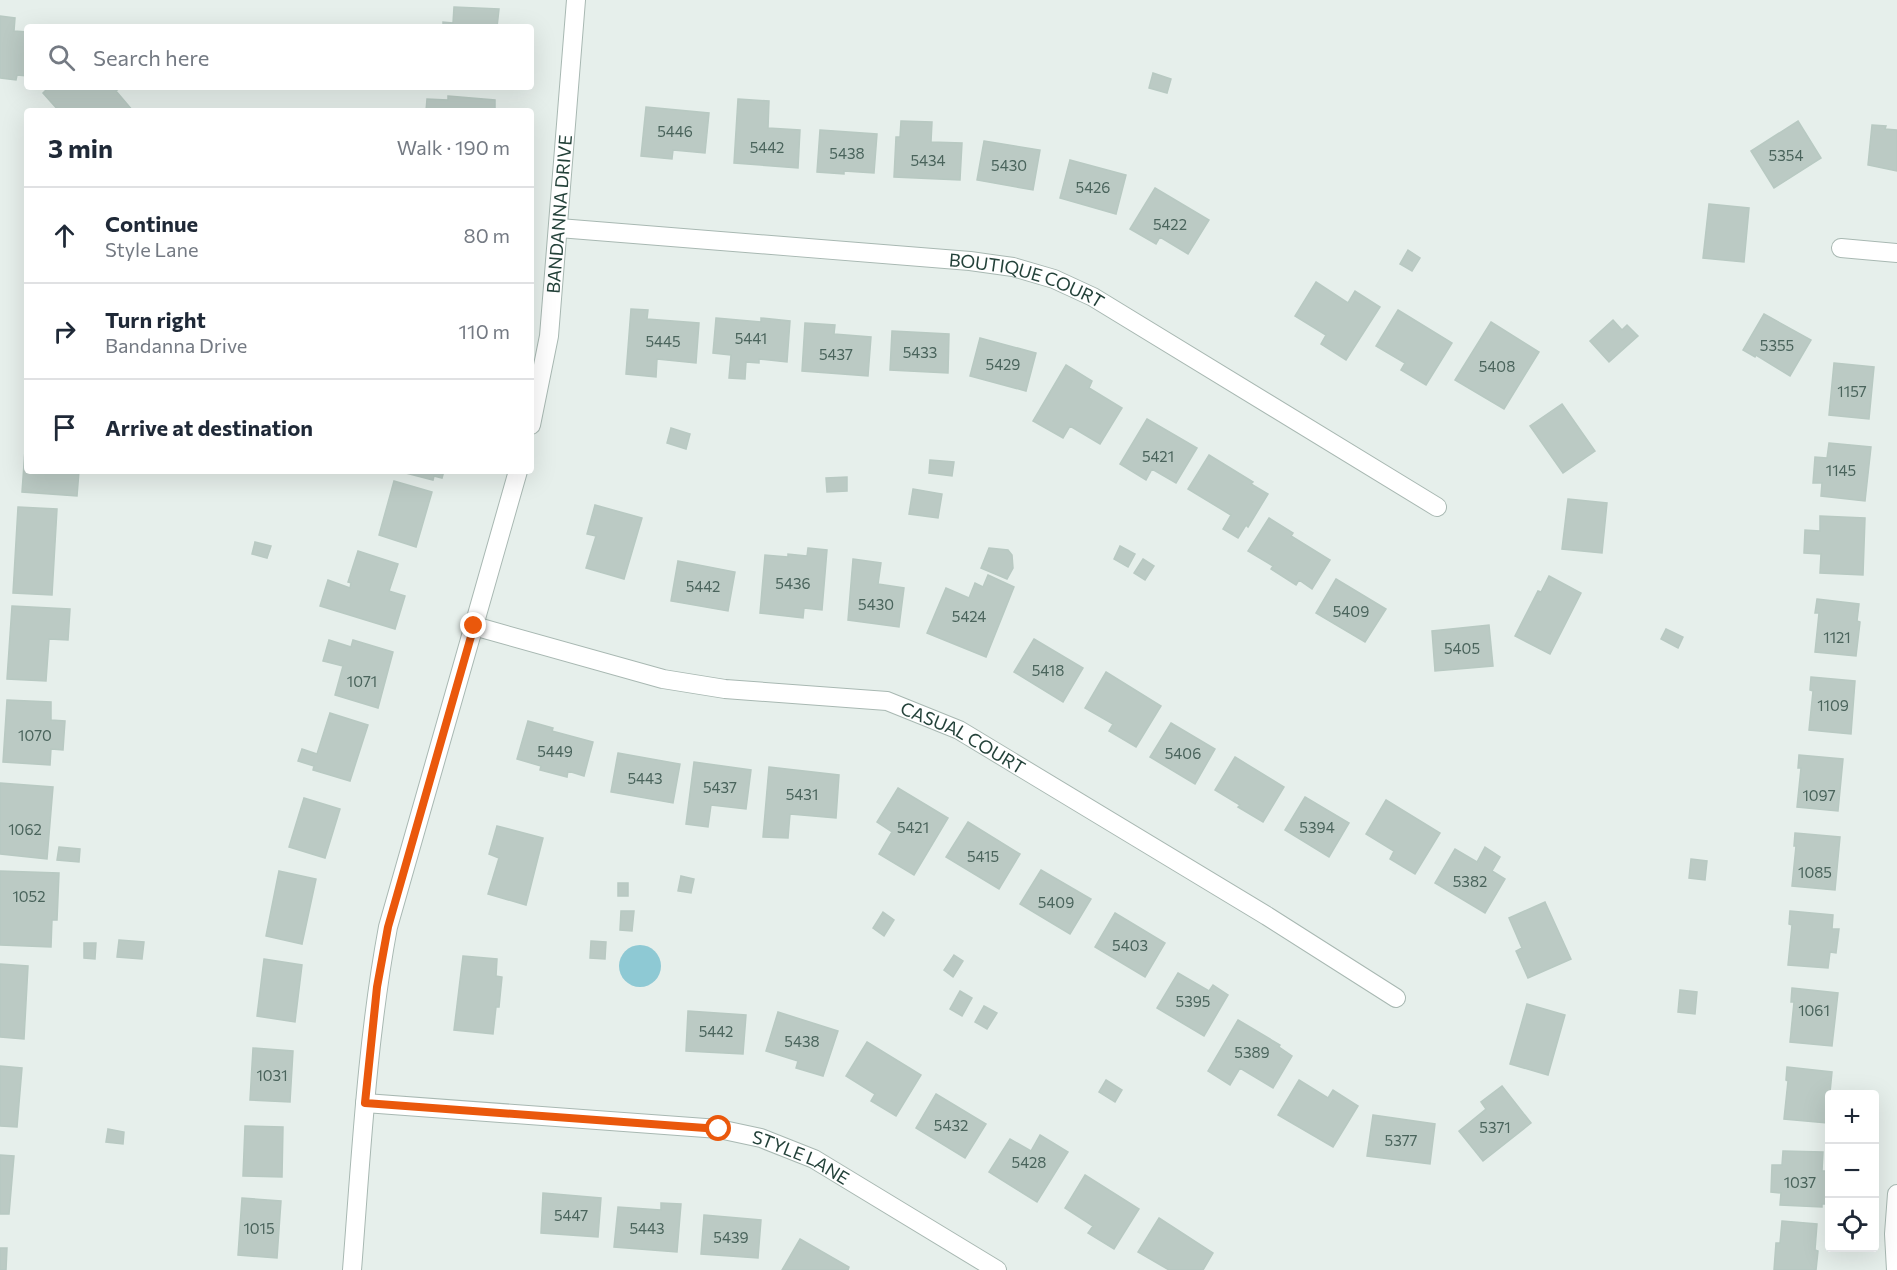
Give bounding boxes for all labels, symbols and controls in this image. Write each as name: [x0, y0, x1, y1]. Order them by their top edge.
search box: [24, 24, 534, 90]
icon: search: [45, 41, 78, 74]
text: Search here: [93, 44, 209, 71]
house number: 5446: [657, 122, 693, 140]
text: 3 min: [48, 132, 113, 163]
street label: BANDANNA DRIVE: [541, 134, 576, 294]
text: Walk · 190 m: [397, 135, 510, 159]
house number: 5442: [750, 138, 784, 156]
house number: 5438: [829, 144, 865, 162]
house number: 5354: [1769, 146, 1803, 164]
house number: 5434: [910, 151, 946, 169]
house number: 5430: [991, 156, 1027, 174]
house number: 5426: [1076, 178, 1110, 196]
text: Continue: [105, 210, 198, 237]
house number: 5422: [1153, 215, 1187, 233]
icon: ahead: [48, 219, 81, 252]
text: 80 m: [464, 223, 510, 247]
text: Style Lane: [105, 237, 198, 261]
street label: BOUTIQUE COURT: [948, 248, 1108, 312]
text: Turn right: [105, 306, 206, 333]
icon: right: [48, 315, 81, 348]
text: 110 m: [459, 319, 510, 343]
house number: 5441: [735, 329, 767, 347]
house number: 5445: [645, 332, 681, 350]
text: Bandanna Drive: [105, 333, 247, 357]
house number: 5355: [1760, 336, 1794, 354]
house number: 5433: [903, 343, 937, 361]
house number: 5437: [819, 345, 853, 363]
house number: 5429: [986, 355, 1020, 373]
house number: 5408: [1479, 357, 1515, 375]
house number: 1157: [1837, 382, 1867, 400]
icon: arrive: [48, 411, 81, 444]
text: Arrive at destination: [105, 414, 313, 441]
house number: 5421: [1142, 447, 1174, 465]
house number: 1145: [1826, 461, 1856, 479]
house number: 5436: [775, 574, 811, 592]
house number: 5442: [686, 577, 720, 595]
house number: 5430: [858, 595, 894, 613]
house number: 5409: [1333, 602, 1369, 620]
house number: 5424: [952, 607, 986, 625]
route end: [460, 612, 486, 638]
house number: 1121: [1823, 628, 1851, 646]
house number: 5405: [1444, 639, 1480, 657]
house number: 5418: [1032, 661, 1064, 679]
house number: 1071: [347, 672, 377, 690]
house number: 1109: [1817, 696, 1849, 714]
street label: CASUAL COURT: [897, 697, 1029, 779]
house number: 1070: [18, 726, 52, 744]
house number: 5449: [537, 742, 573, 760]
house number: 5406: [1165, 744, 1201, 762]
house number: 5443: [627, 769, 663, 787]
house number: 5437: [703, 778, 737, 796]
house number: 5431: [786, 785, 818, 803]
house number: 1097: [1802, 786, 1836, 804]
house number: 5421: [897, 818, 929, 836]
house number: 5394: [1299, 818, 1335, 836]
house number: 1062: [8, 820, 42, 838]
house number: 5415: [967, 847, 999, 865]
house number: 1085: [1798, 863, 1832, 881]
house number: 5382: [1453, 872, 1487, 890]
house number: 1052: [12, 887, 46, 905]
house number: 5409: [1038, 893, 1074, 911]
house number: 5403: [1112, 936, 1148, 954]
house number: 5395: [1176, 992, 1210, 1010]
house number: 1061: [1798, 1001, 1830, 1019]
house number: 5442: [699, 1022, 733, 1040]
house number: 5438: [784, 1032, 820, 1050]
house number: 5389: [1234, 1043, 1270, 1061]
house number: 1031: [256, 1066, 288, 1084]
map controls: [1825, 1090, 1879, 1252]
button: +: [1825, 1090, 1879, 1144]
route start: [705, 1115, 731, 1141]
house number: 5432: [934, 1116, 968, 1134]
house number: 5371: [1479, 1118, 1511, 1136]
street label: STYLE LANE: [750, 1125, 854, 1189]
house number: 5377: [1385, 1131, 1418, 1149]
button: −: [1825, 1144, 1879, 1198]
house number: 5428: [1012, 1153, 1046, 1171]
house number: 1037: [1784, 1173, 1816, 1191]
button: locate: [1825, 1198, 1879, 1252]
house number: 5447: [554, 1206, 588, 1224]
house number: 1015: [243, 1219, 275, 1237]
house number: 5443: [629, 1219, 665, 1237]
house number: 5439: [713, 1228, 749, 1246]

